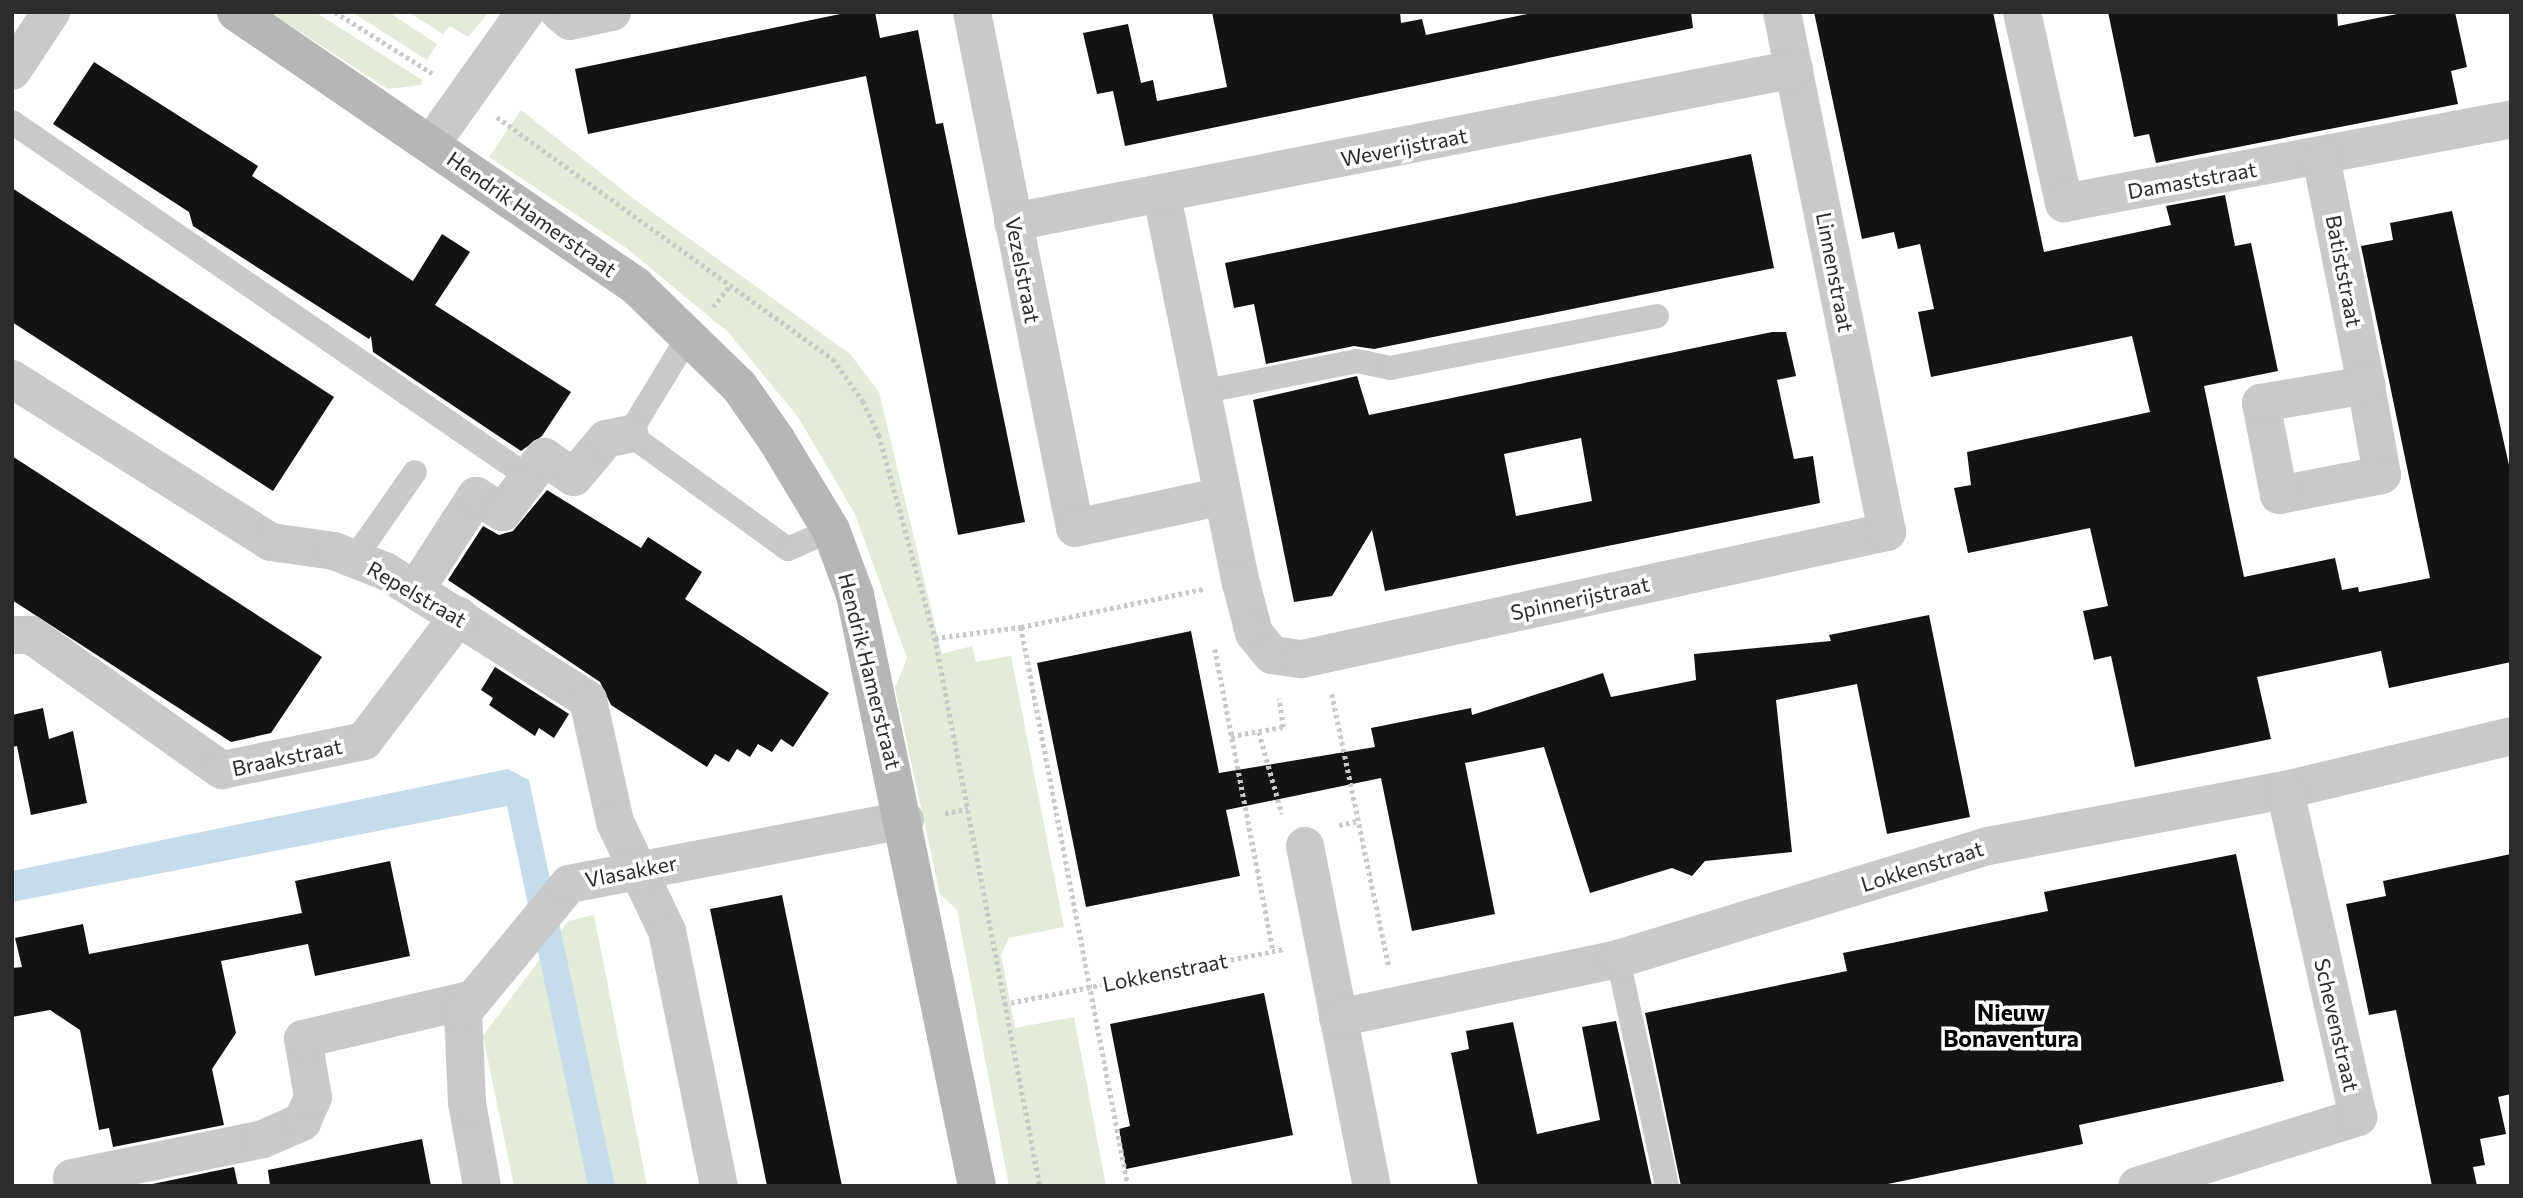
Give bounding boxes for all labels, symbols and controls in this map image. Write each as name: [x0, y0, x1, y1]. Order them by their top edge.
street label: Weverijstraat: [1339, 122, 1469, 172]
street label: Hendrik Hamerstraat: [442, 146, 622, 282]
street label: Damaststraat: [2125, 156, 2259, 204]
street label: Linnenstraat: [1811, 210, 1859, 334]
street label: Batiststraat: [2321, 213, 2367, 329]
street label: Vezelstraat: [1000, 215, 1046, 325]
street label: Repelstraat: [363, 556, 471, 632]
street label: Hendrik Hamerstraat: [833, 570, 907, 772]
street label: Spinnerijstraat: [1508, 571, 1652, 625]
street label: Braakstraat: [230, 733, 344, 781]
street label: Lokkenstraat: [1858, 835, 1986, 897]
street label: Vlasakker: [583, 850, 679, 892]
street label: Lokkenstraat: [1100, 948, 1230, 996]
street label: Schevenstraat: [2309, 956, 2365, 1094]
district label: Nieuw Bonaventura: [1943, 998, 2079, 1052]

